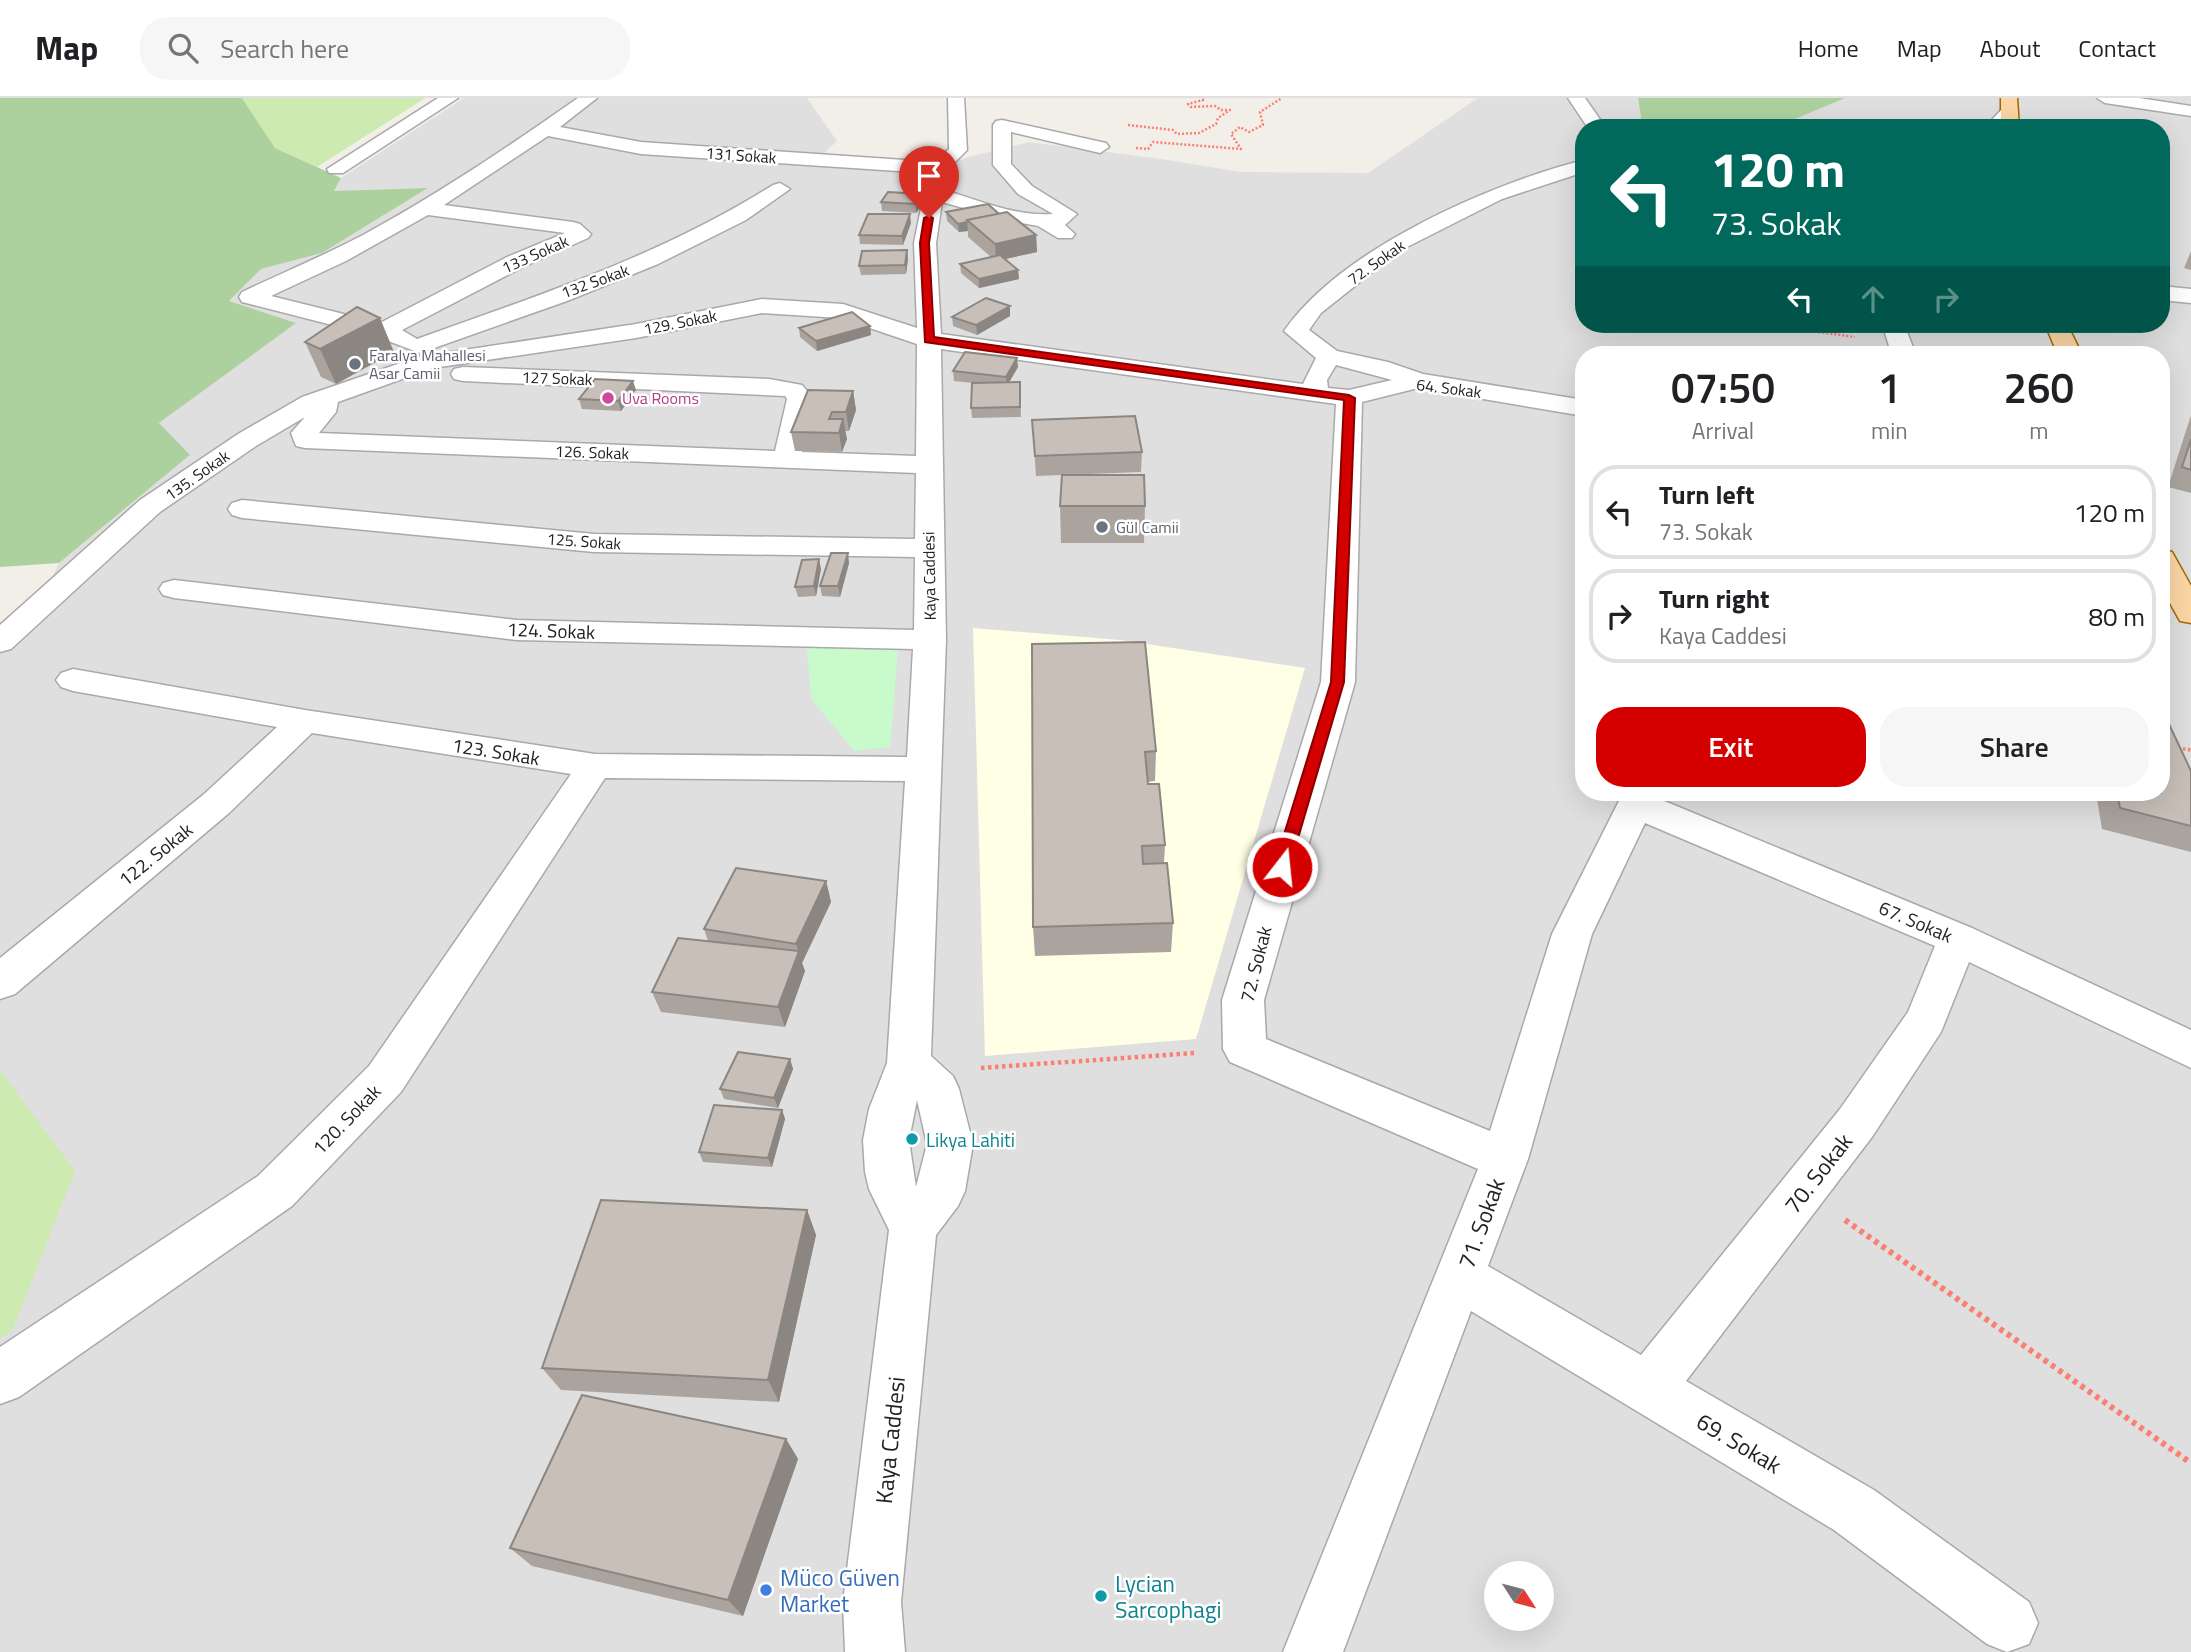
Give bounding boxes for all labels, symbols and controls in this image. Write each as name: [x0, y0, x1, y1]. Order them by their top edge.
search box: [140, 17, 630, 80]
text: Map: [35, 23, 98, 73]
icon: search: [164, 29, 202, 67]
text: Search here: [220, 29, 349, 68]
text: Home: [1798, 30, 1859, 66]
text: Map: [1897, 30, 1942, 66]
text: About: [1980, 30, 2040, 66]
text: Contact: [2078, 30, 2156, 66]
text: 120 m: [1711, 131, 1845, 206]
street label: 131 Sokak: [705, 141, 777, 169]
pin: [899, 146, 959, 218]
icon: left: [1596, 147, 1687, 238]
icon: arrive: [910, 157, 948, 195]
text: 73. Sokak: [1711, 199, 1842, 247]
street label: 133 Sokak: [498, 229, 573, 279]
street label: 72. Sokak: [1342, 233, 1410, 291]
street label: 132 Sokak: [558, 258, 633, 304]
icon: left: [1781, 280, 1819, 318]
icon: ahead: [1854, 280, 1892, 318]
icon: right: [1927, 280, 1965, 318]
street label: 129. Sokak: [641, 303, 719, 341]
place label: Faralya Mahallesi Asar Camii: [369, 343, 486, 385]
text: 07:50: [1671, 355, 1775, 419]
text: 1: [1878, 355, 1901, 419]
text: 260: [2004, 355, 2074, 419]
marker: Faralya Mahallesi Asar Camii: [347, 356, 363, 372]
street label: 127 Sokak: [521, 365, 593, 391]
street label: 64. Sokak: [1415, 372, 1483, 404]
place label: Uva Rooms: [622, 386, 699, 410]
marker: Uva Rooms: [600, 390, 616, 406]
text: Arrival: [1692, 413, 1754, 448]
text: min: [1871, 413, 1908, 448]
text: m: [2029, 413, 2048, 448]
street label: 126. Sokak: [554, 439, 630, 465]
street label: 135. Sokak: [160, 444, 235, 506]
text: Turn left: [1659, 475, 1754, 514]
icon: left: [1600, 493, 1638, 531]
text: 120 m: [2074, 493, 2145, 532]
text: 73. Sokak: [1659, 514, 1753, 549]
place label: Gül Camii: [1116, 515, 1179, 539]
marker: Gül Camii: [1094, 519, 1110, 535]
street label: 125. Sokak: [546, 526, 622, 556]
street label: Kaya Caddesi: [916, 531, 942, 621]
text: Turn right: [1659, 579, 1770, 618]
icon: right: [1600, 597, 1638, 635]
text: 80 m: [2088, 597, 2145, 636]
street label: 124. Sokak: [506, 614, 596, 646]
text: Kaya Caddesi: [1659, 618, 1787, 653]
button: Exit: [1596, 707, 1866, 787]
button: Share: [1880, 707, 2149, 787]
street label: 123. Sokak: [450, 730, 542, 772]
street label: 122. Sokak: [112, 815, 198, 893]
position arrow: [1245, 830, 1319, 904]
street label: 67. Sokak: [1875, 892, 1957, 950]
street label: 72. Sokak: [1232, 923, 1278, 1005]
street label: 120. Sokak: [305, 1077, 387, 1161]
place label: Likya Lahiti: [926, 1125, 1015, 1154]
street label: 70. Sokak: [1775, 1125, 1861, 1221]
marker: Likya Lahiti: [904, 1131, 920, 1147]
street label: 71. Sokak: [1448, 1173, 1514, 1273]
street label: Kaya Caddesi: [866, 1375, 914, 1505]
street label: 69. Sokak: [1690, 1404, 1788, 1482]
place label: Müco Güven Market: [780, 1560, 900, 1621]
north arrow: [1484, 1561, 1554, 1631]
map controls: [1484, 1561, 1554, 1631]
place label: Lycian Sarcophagi: [1115, 1566, 1222, 1627]
marker: Müco Güven Market: [758, 1582, 774, 1598]
marker: Lycian Sarcophagi: [1093, 1588, 1109, 1604]

